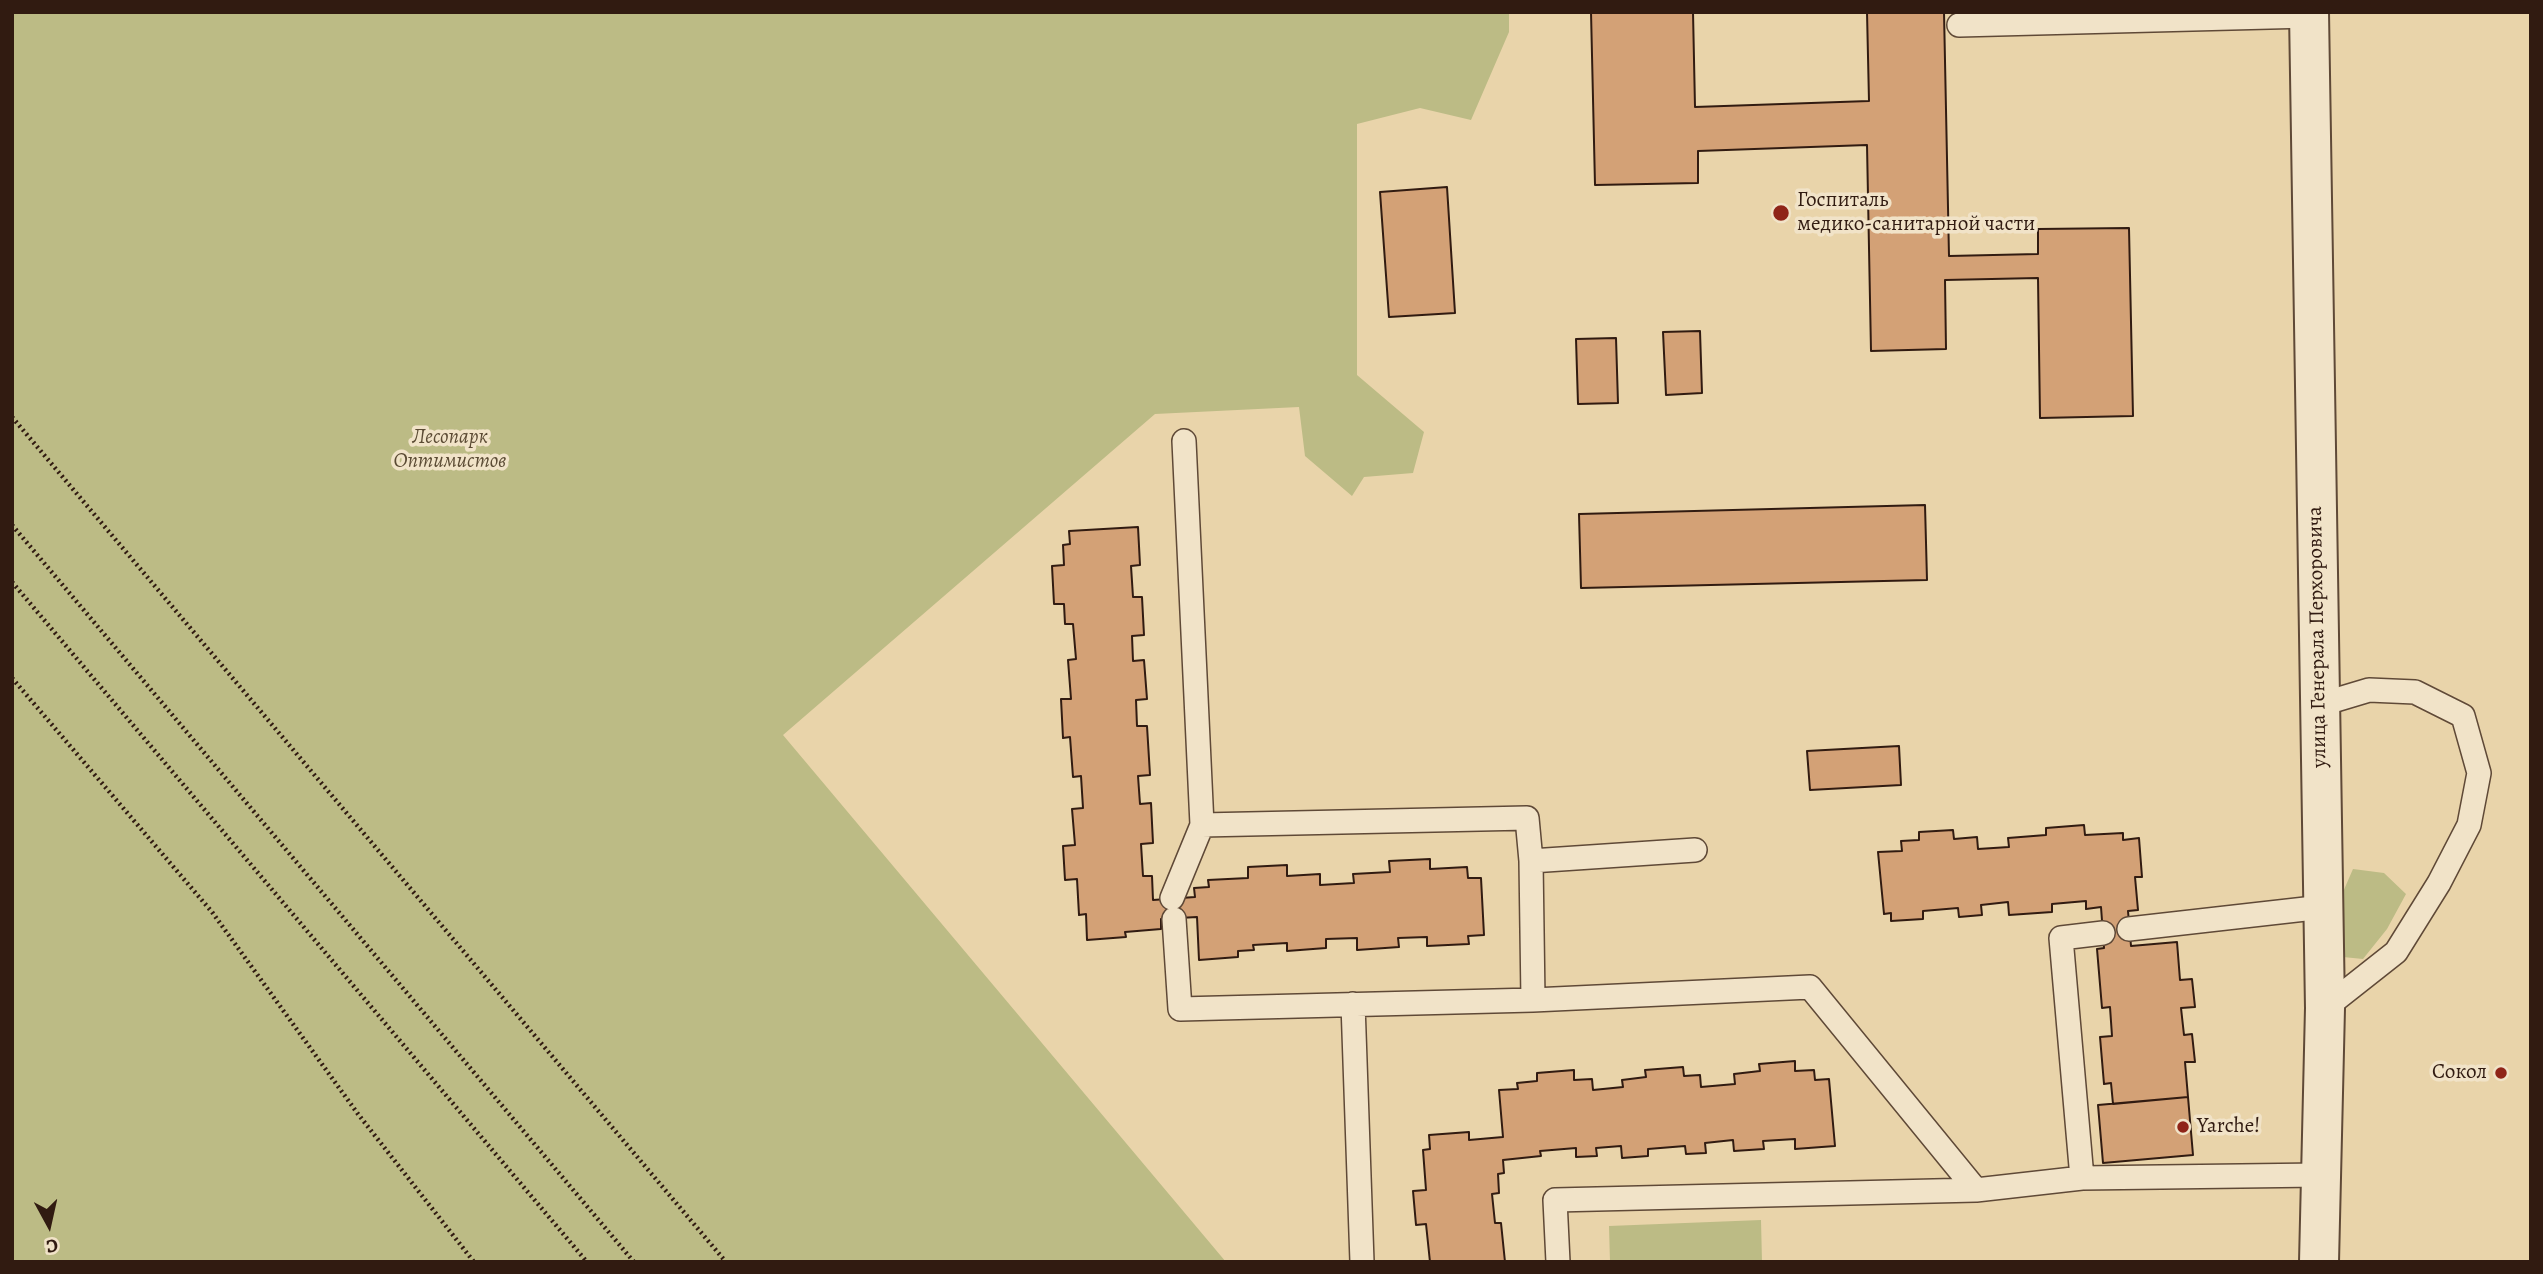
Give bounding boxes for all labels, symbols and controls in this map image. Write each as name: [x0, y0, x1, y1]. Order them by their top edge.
place label: Госпиталь медико-санитарной части: [1797, 188, 2035, 238]
marker: Госпиталь медико-санитарной части: [1771, 203, 1791, 223]
park label: Лесопарк Оптимистов: [393, 425, 507, 475]
street label: улица Генерала Перхоровича: [2303, 506, 2333, 768]
place label: Сокол: [2432, 1060, 2487, 1086]
marker: Сокол: [2493, 1065, 2509, 1081]
place label: Yarche!: [2197, 1114, 2260, 1140]
marker: Yarche!: [2175, 1119, 2191, 1135]
north arrow: [14, 1190, 84, 1260]
text: С: [44, 1232, 60, 1259]

